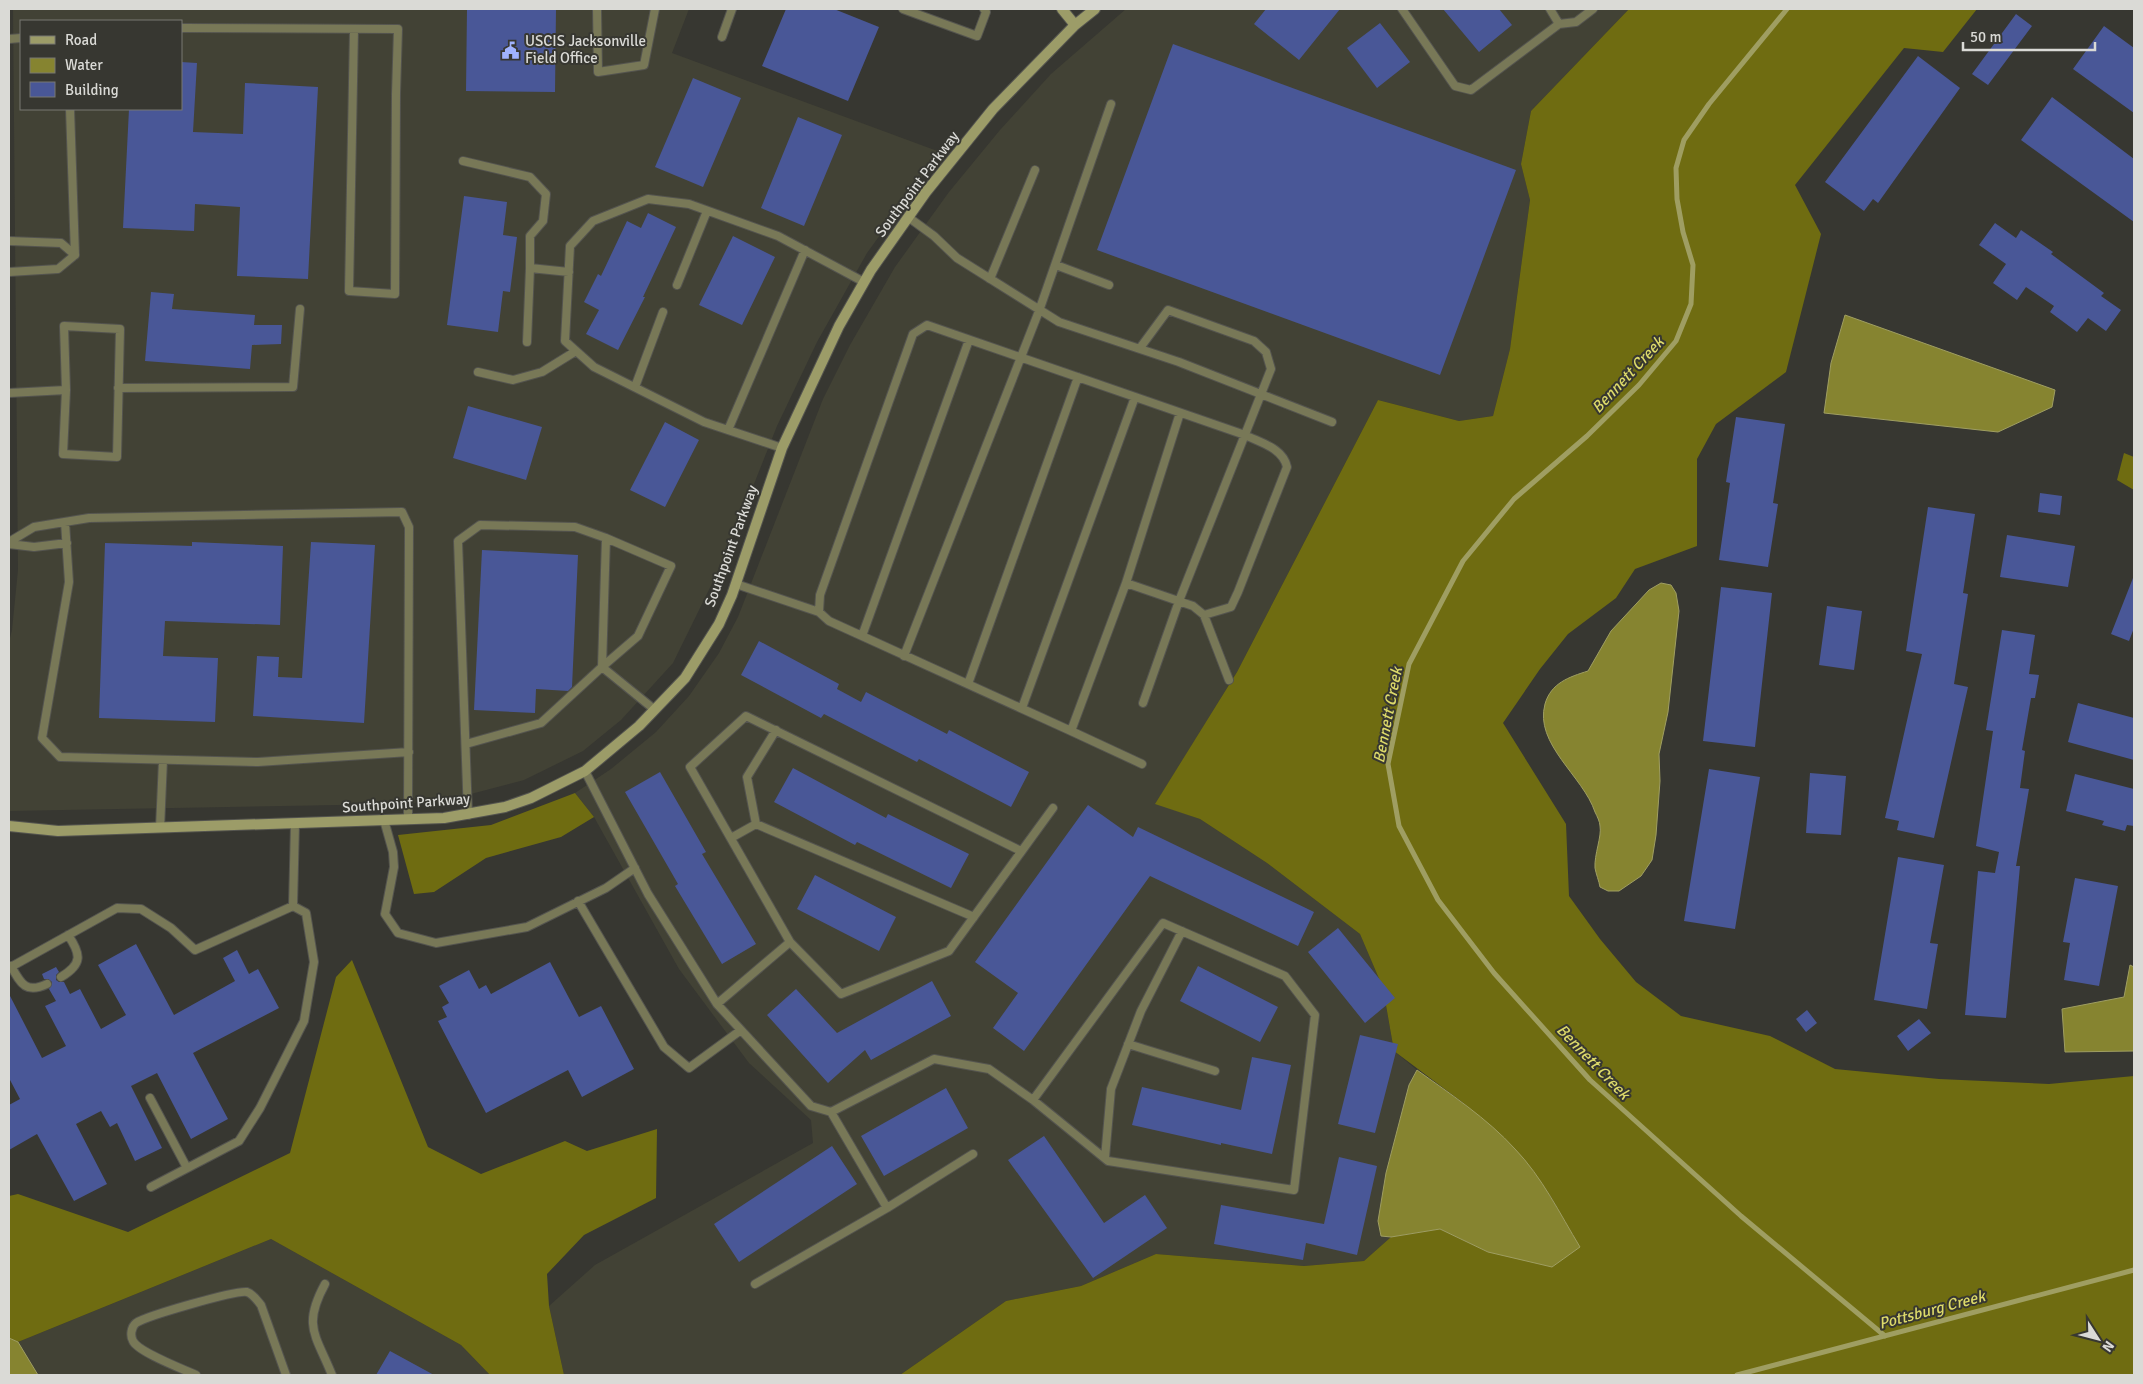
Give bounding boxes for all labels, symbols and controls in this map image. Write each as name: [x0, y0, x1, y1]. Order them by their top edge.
legend: [20, 20, 182, 110]
scale bar: [1963, 20, 2096, 52]
text: 50 m: [1970, 28, 2001, 46]
text: Road: [65, 31, 97, 49]
place label: USCIS Jacksonville Field Office: [525, 32, 646, 67]
public building icon: USCIS Jacksonville Field Office: [501, 40, 521, 60]
text: Water: [65, 56, 103, 74]
text: Building: [65, 81, 119, 99]
street label: Southpoint Parkway: [871, 127, 963, 241]
water label: Bennett Creek: [1588, 331, 1670, 417]
street label: Southpoint Parkway: [701, 483, 761, 609]
water label: Bennett Creek: [1369, 663, 1407, 765]
street label: Southpoint Parkway: [341, 790, 471, 816]
water label: Bennett Creek: [1552, 1020, 1635, 1105]
water label: Pottsburg Creek: [1877, 1286, 1989, 1334]
north arrow: [2073, 1314, 2123, 1364]
text: N: [2098, 1337, 2118, 1355]

